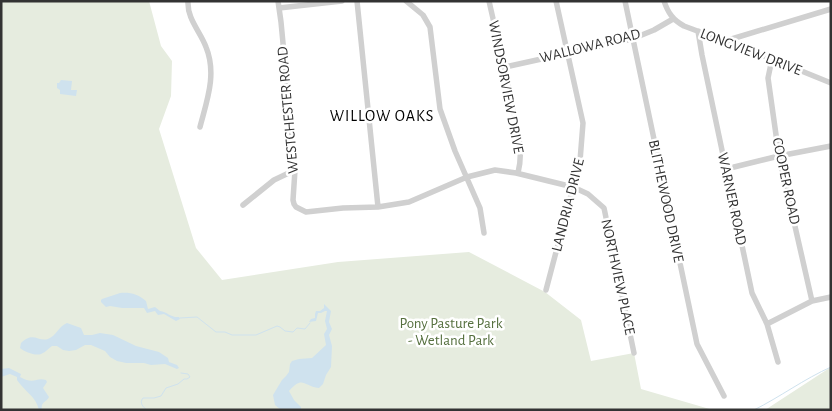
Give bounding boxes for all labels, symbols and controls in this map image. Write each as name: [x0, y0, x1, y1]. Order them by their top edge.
street label: WINDSORVIEW DRIVE: [486, 19, 526, 155]
street label: WALLOWA ROAD: [538, 26, 642, 66]
street label: LONGVIEW DRIVE: [698, 26, 804, 78]
street label: WESTCHESTER ROAD: [275, 45, 301, 174]
district label: WILLOW OAKS: [330, 108, 434, 124]
street label: COOPER ROAD: [769, 136, 803, 226]
street label: BLITHEWOOD DRIVE: [646, 138, 686, 264]
street label: WARNER ROAD: [715, 151, 749, 247]
street label: LANDRIA DRIVE: [549, 157, 587, 253]
street label: NORTHVIEW PLACE: [598, 218, 638, 336]
park label: Pony Pasture Park - Wetland Park: [399, 316, 503, 348]

